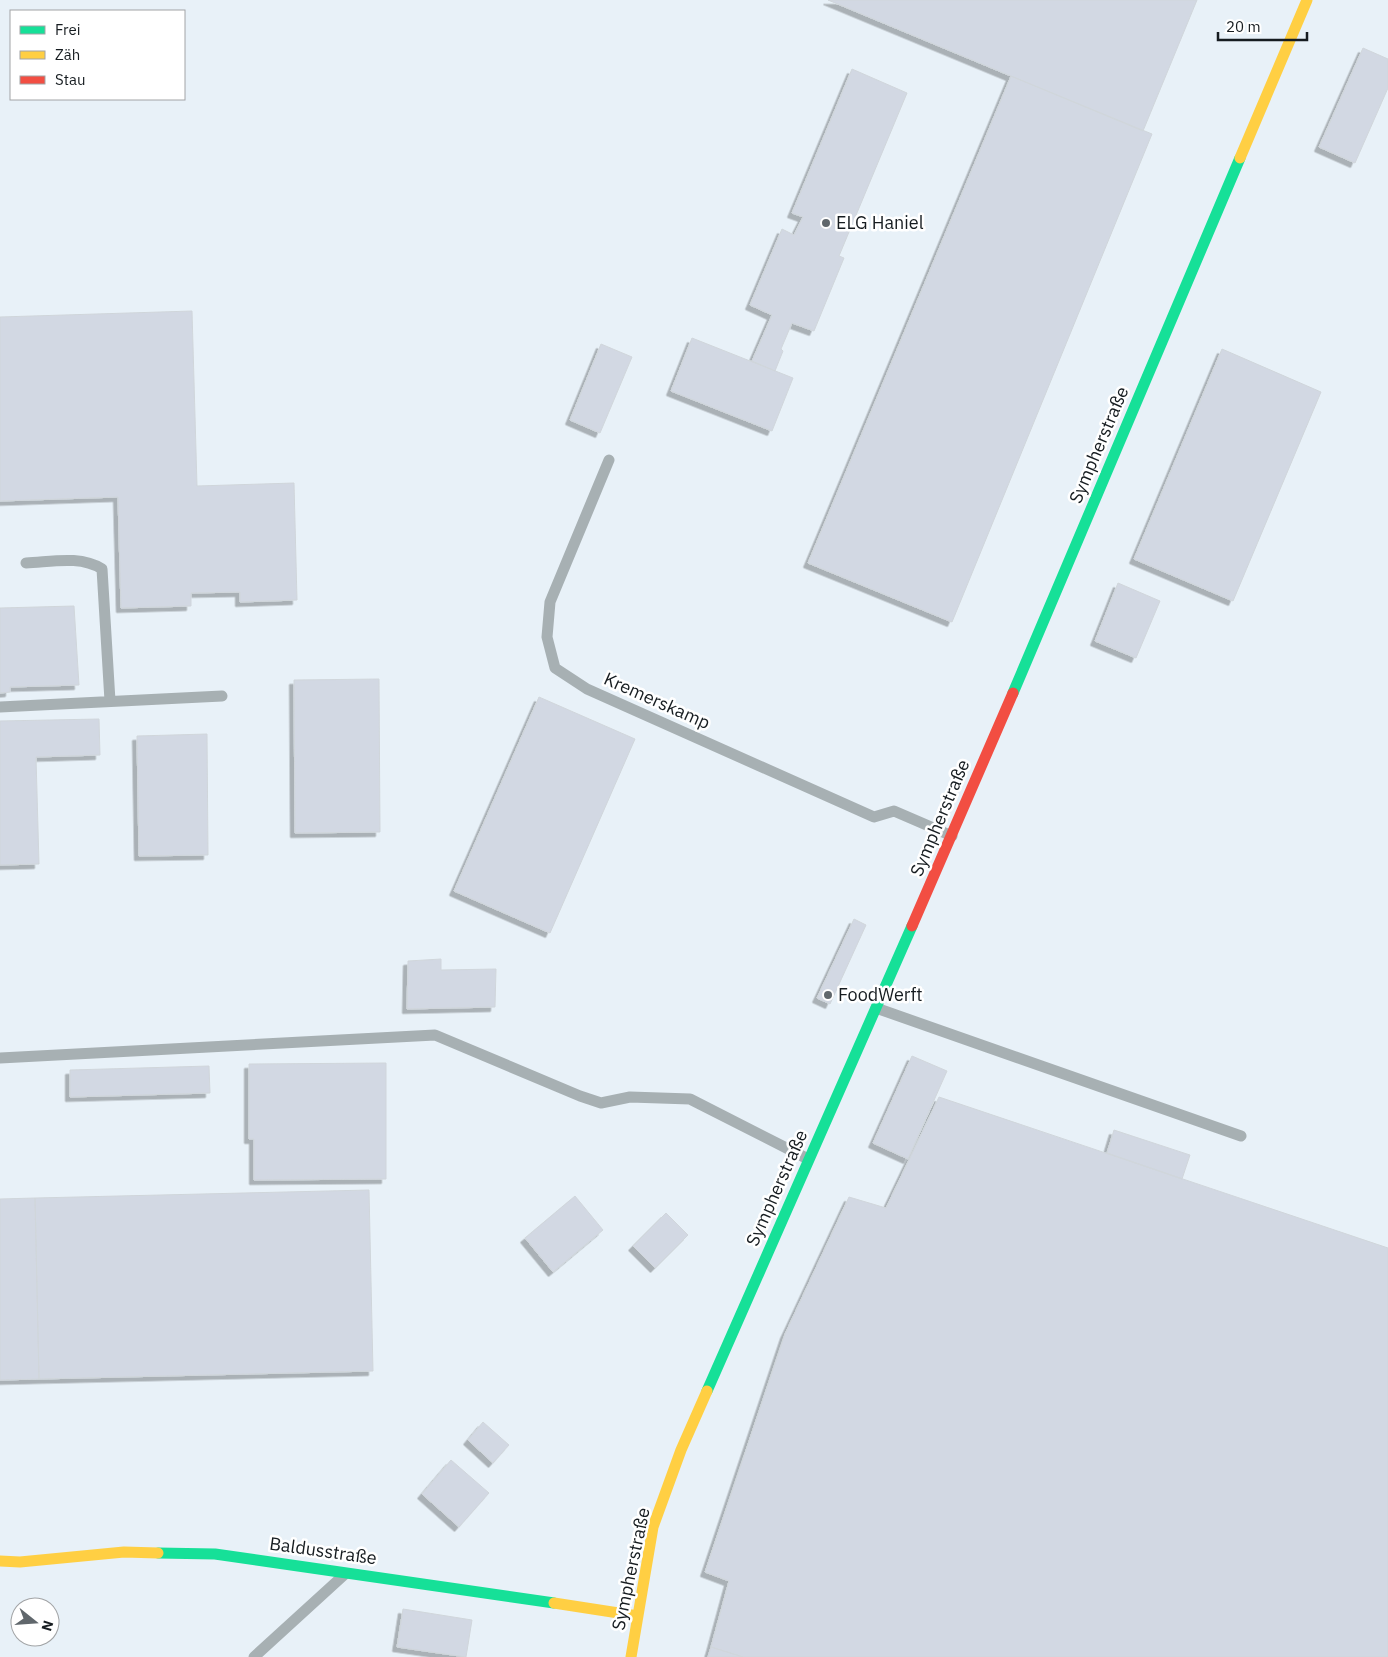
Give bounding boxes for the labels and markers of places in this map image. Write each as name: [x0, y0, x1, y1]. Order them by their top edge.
place label: ELG Haniel: [836, 211, 924, 234]
marker: ELG Haniel: [820, 217, 832, 229]
place label: FoodWerft: [838, 983, 923, 1006]
marker: FoodWerft: [822, 989, 834, 1001]

